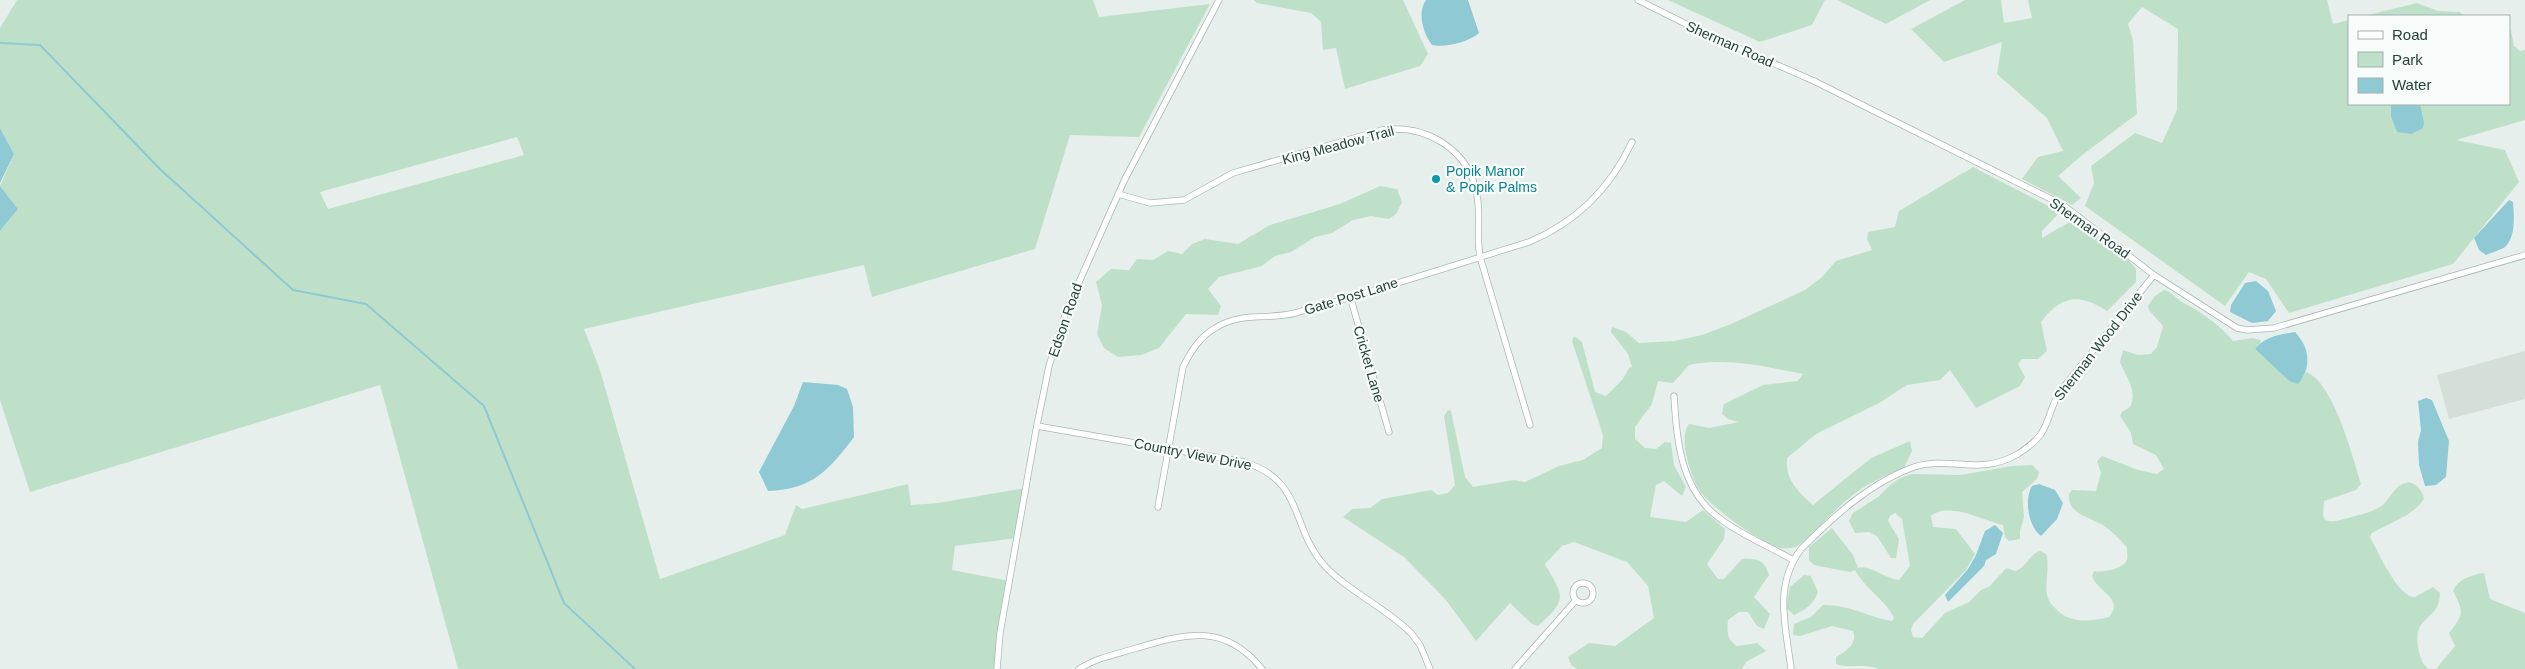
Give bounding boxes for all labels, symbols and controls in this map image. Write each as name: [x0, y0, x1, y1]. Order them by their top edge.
legend: [2348, 15, 2510, 105]
street label: Sherman Road: [1684, 18, 1776, 70]
text: Road: [2392, 26, 2428, 43]
text: Park: [2392, 51, 2423, 68]
text: Water: [2392, 76, 2431, 93]
street label: King Meadow Trail: [1280, 122, 1396, 168]
place label: Popik Manor & Popik Palms: [1446, 163, 1537, 195]
marker: Popik Manor & Popik Palms: [1430, 173, 1442, 185]
street label: Sherman Road: [2047, 194, 2133, 262]
street label: Gate Post Lane: [1302, 274, 1400, 318]
street label: Edson Road: [1045, 281, 1085, 359]
street label: Sherman Wood Drive: [2051, 288, 2146, 404]
street label: Cricket Lane: [1350, 324, 1388, 404]
street label: Country View Drive: [1133, 435, 1253, 473]

